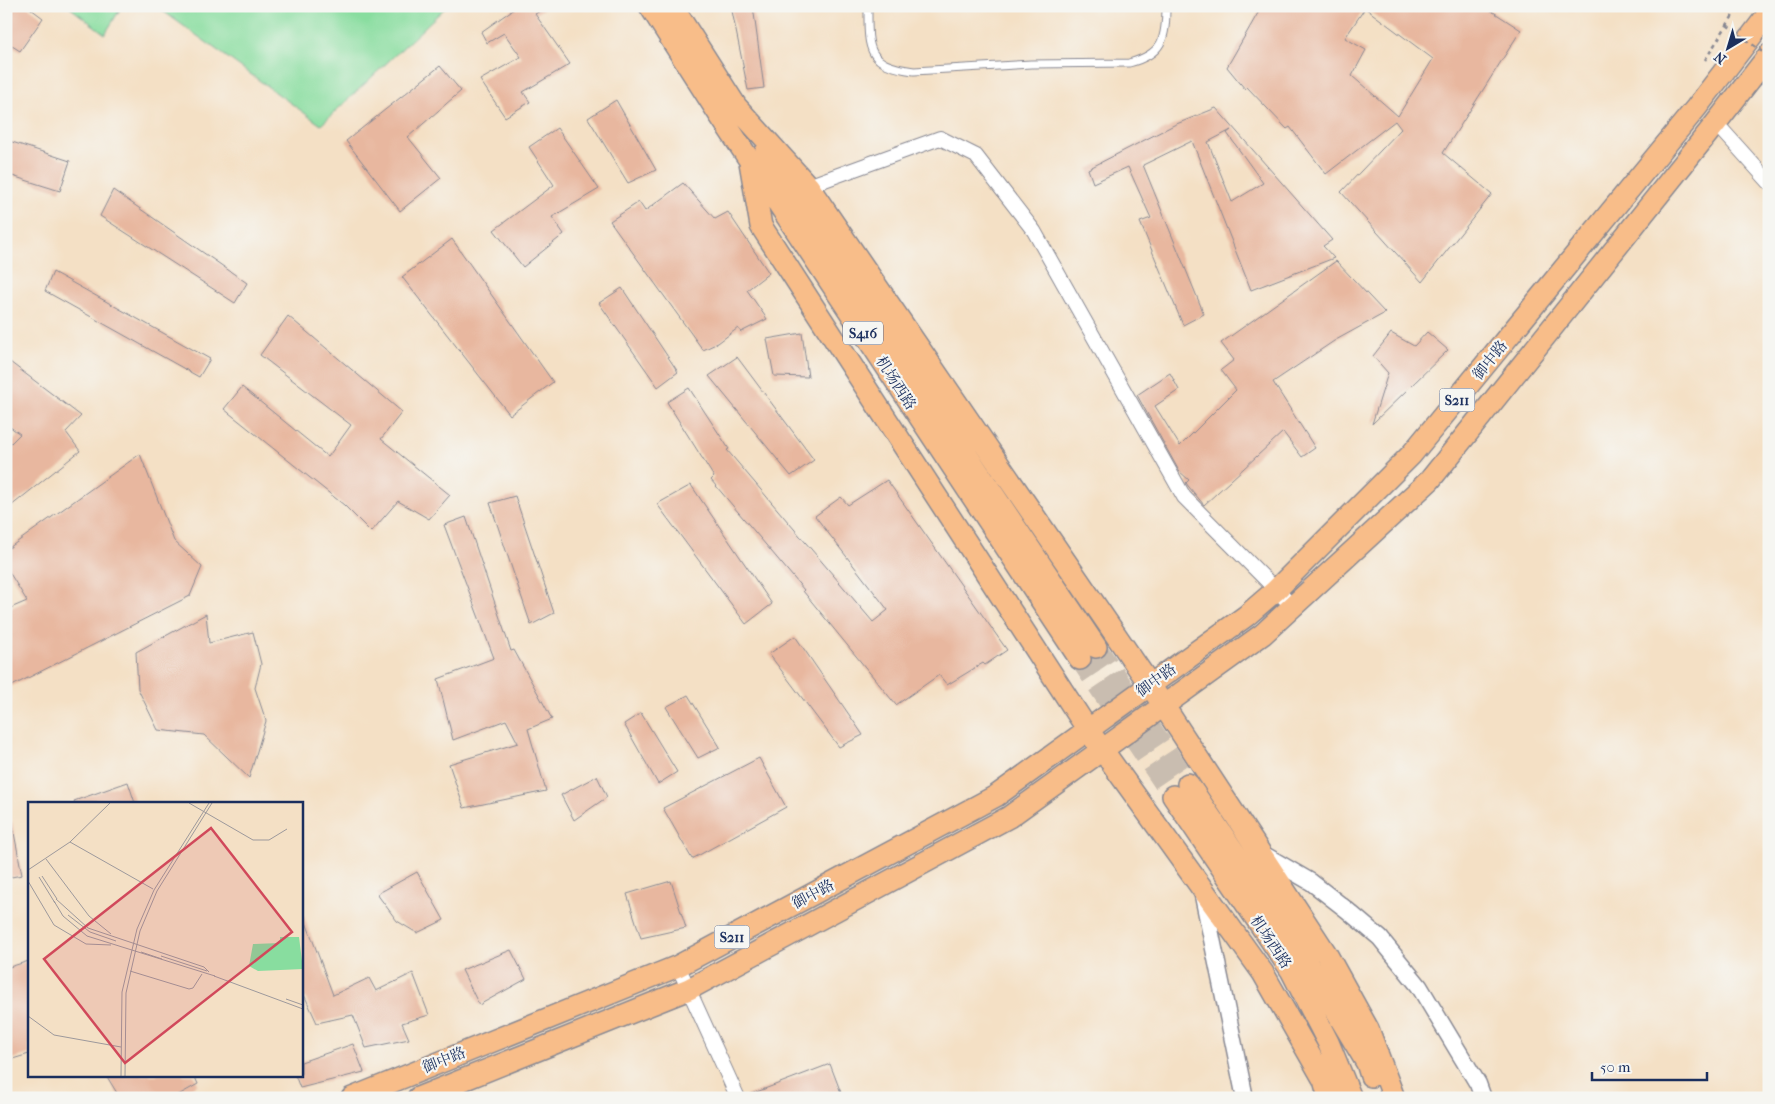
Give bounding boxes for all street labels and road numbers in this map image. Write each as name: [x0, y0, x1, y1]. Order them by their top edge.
road number: S416: [843, 322, 883, 344]
street label: 御中路: [1469, 337, 1511, 383]
street label: 机场西路: [872, 353, 920, 413]
road number: S211: [1440, 388, 1474, 412]
street label: 御中路: [1133, 659, 1179, 701]
street label: 御中路: [789, 875, 837, 913]
street label: 机场西路: [1247, 912, 1295, 972]
road number: S211: [714, 926, 750, 949]
street label: 御中路: [420, 1043, 468, 1077]

